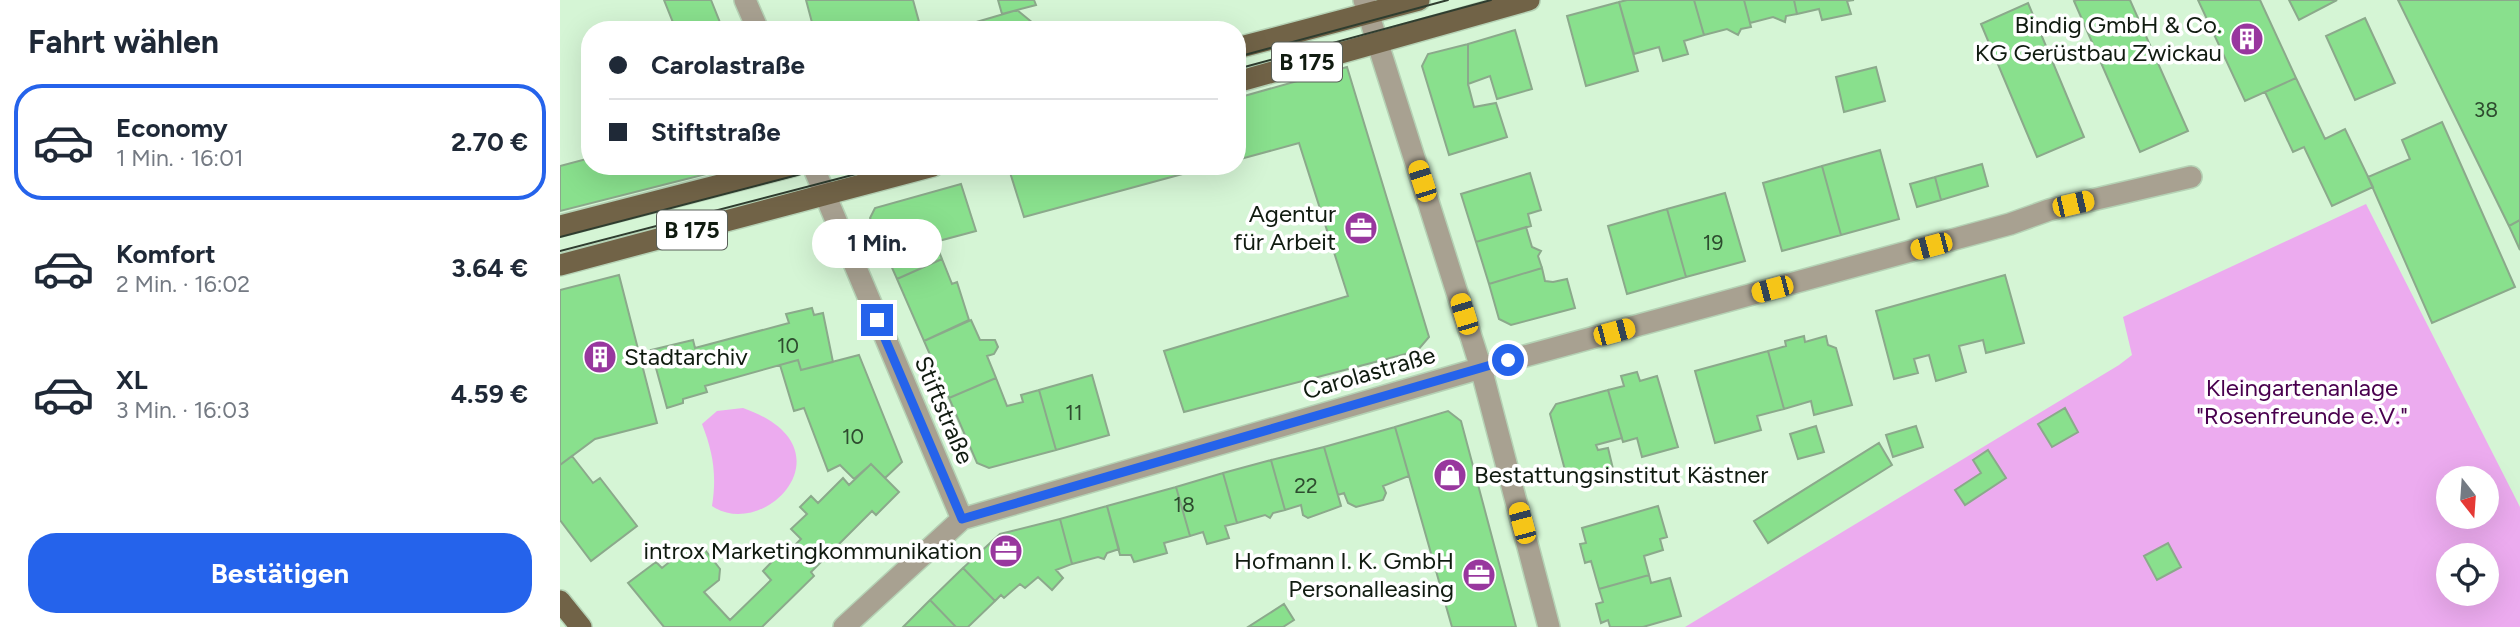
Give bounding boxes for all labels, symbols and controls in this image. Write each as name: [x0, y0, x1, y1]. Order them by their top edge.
place label: Bindig GmbH & Co. KG Gerüstbau Zwickau: [1975, 10, 2222, 67]
building icon: Bindig GmbH & Co. KG Gerüstbau Zwickau: [2228, 20, 2266, 58]
text: Fahrt wählen: [28, 23, 219, 61]
road number: B 175: [1272, 43, 1342, 82]
text: Carolastraße: [651, 49, 805, 81]
house number: 38: [2474, 97, 2498, 122]
icon: car: [32, 111, 95, 174]
text: Economy: [116, 112, 228, 144]
text: Stiftstraße: [651, 116, 781, 148]
text: 2.70 €: [451, 126, 528, 158]
text: 1 Min. · 16:01: [116, 144, 243, 172]
car: [1406, 158, 1439, 204]
car: [2051, 189, 2096, 219]
place label: Agentur für Arbeit: [1234, 199, 1336, 256]
office icon: Agentur für Arbeit: [1342, 209, 1380, 247]
road number: B 175: [657, 210, 727, 249]
callout: 1 Min.: [812, 218, 942, 268]
text: 1 Min.: [847, 229, 907, 257]
house number: 19: [1703, 230, 1723, 255]
car: [1908, 230, 1955, 262]
icon: car: [32, 237, 95, 300]
text: Komfort: [116, 238, 216, 270]
text: 3.64 €: [451, 252, 528, 284]
text: 2 Min. · 16:02: [116, 270, 250, 298]
car: [1749, 273, 1796, 305]
car: [1448, 291, 1481, 337]
route end: [861, 304, 893, 336]
car: [1591, 316, 1638, 348]
house number: 10: [777, 333, 799, 358]
building icon: Stadtarchiv: [581, 338, 619, 376]
street label: Carolastraße: [1299, 340, 1438, 405]
place label: Stadtarchiv: [624, 342, 748, 371]
route start: [1492, 344, 1524, 376]
street label: Stiftstraße: [909, 351, 980, 468]
icon: car: [32, 363, 95, 426]
text: XL: [116, 364, 148, 396]
park label: Kleingartenanlage "Rosenfreunde e.V.": [2196, 373, 2408, 430]
text: 4.59 €: [451, 378, 528, 410]
text: 3 Min. · 16:03: [116, 396, 249, 424]
house number: 11: [1065, 400, 1083, 425]
house number: 10: [842, 424, 864, 449]
shop icon: Bestattungsinstitut Kästner: [1431, 456, 1469, 494]
place label: Bestattungsinstitut Kästner: [1474, 460, 1768, 489]
north arrow: [2436, 466, 2499, 528]
map controls: [2436, 466, 2499, 606]
house number: 22: [1294, 473, 1318, 498]
house number: 18: [1173, 492, 1195, 517]
car: [1507, 500, 1538, 546]
office icon: introx Marketingkommunikation: [987, 532, 1025, 570]
button: Bestätigen: [28, 533, 532, 613]
place label: introx Marketingkommunikation: [643, 536, 982, 565]
button: locate: [2436, 543, 2499, 606]
place label: Hofmann I. K. GmbH Personalleasing: [1234, 546, 1454, 603]
office icon: Hofmann I. K. GmbH Personalleasing: [1460, 556, 1498, 594]

